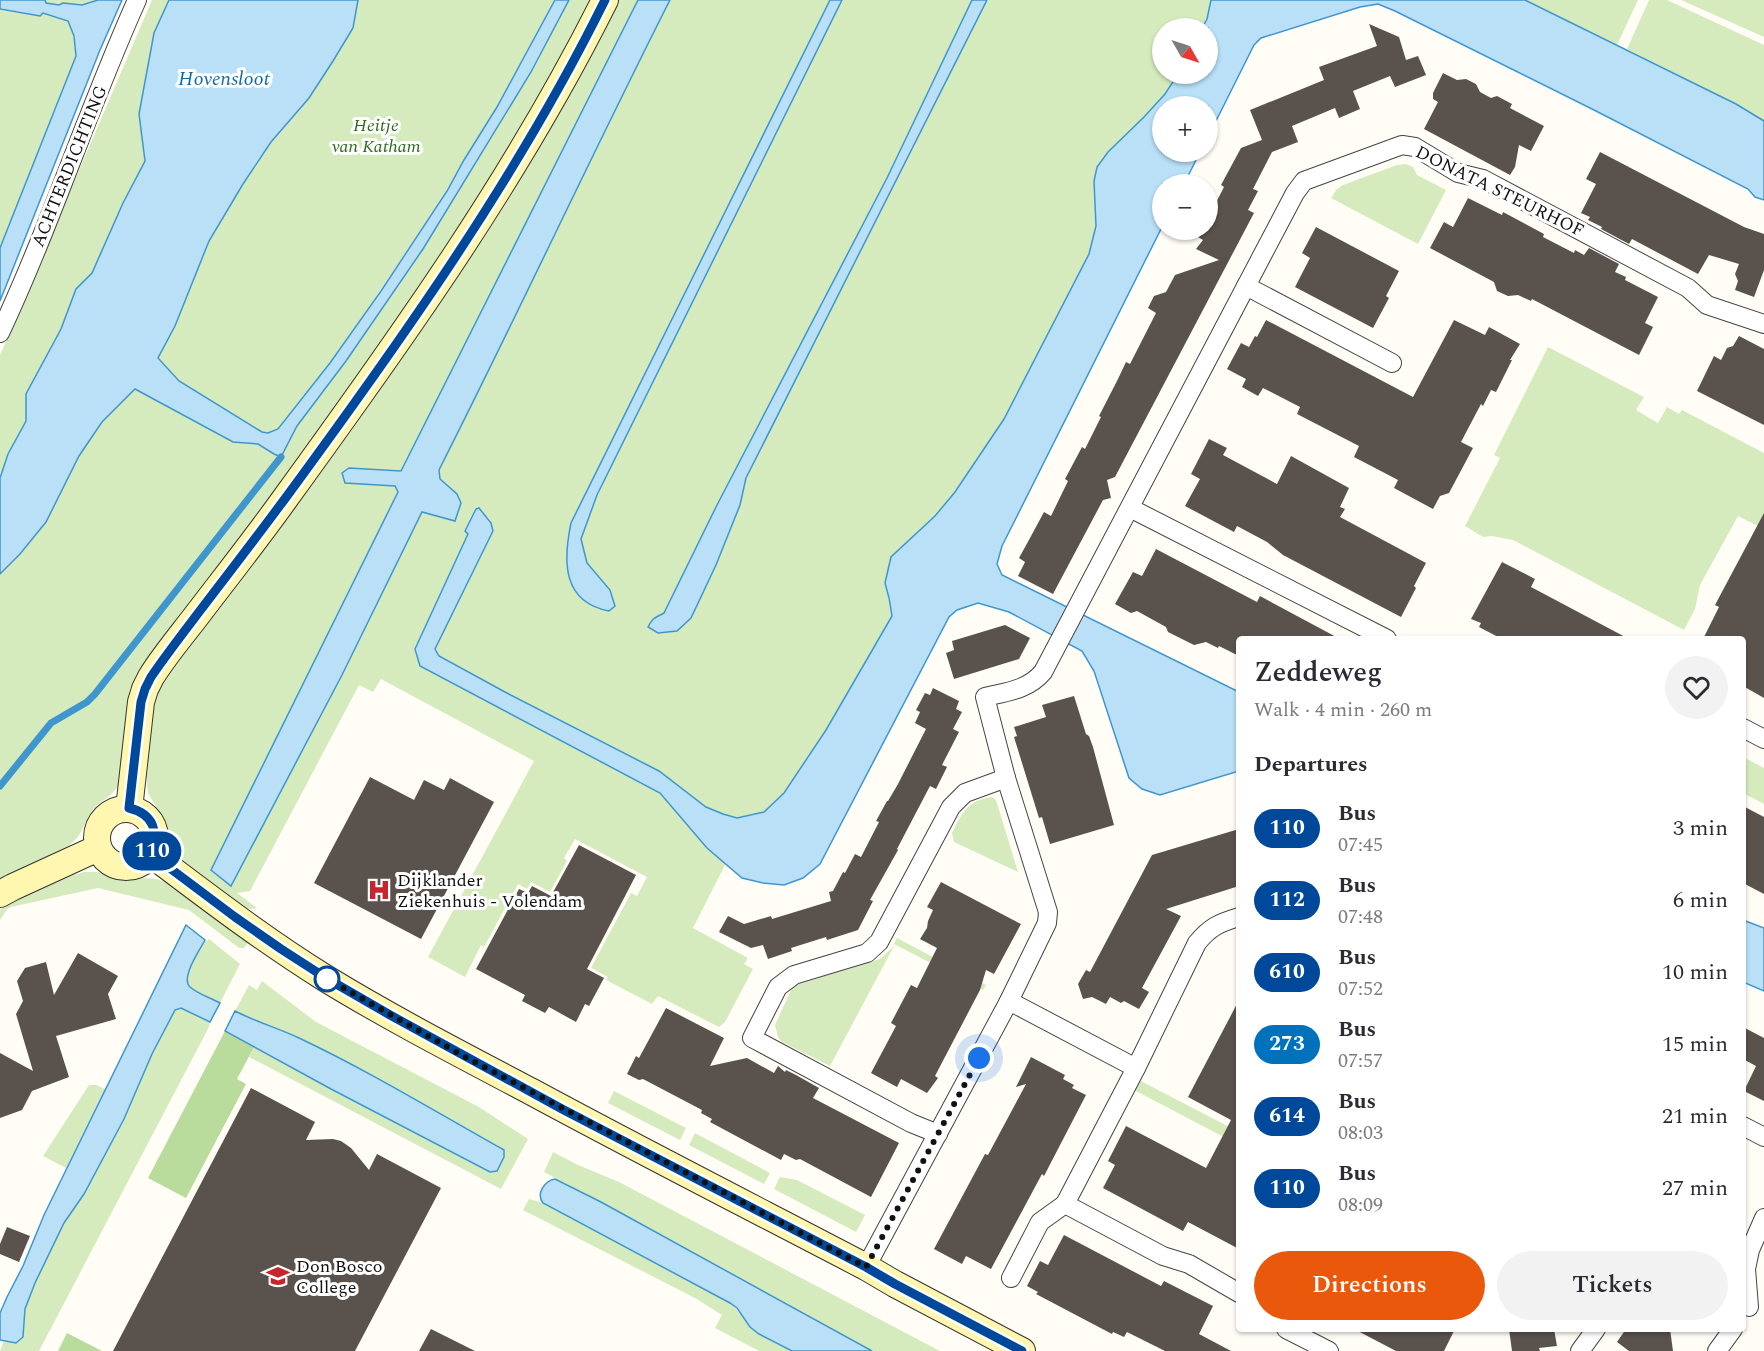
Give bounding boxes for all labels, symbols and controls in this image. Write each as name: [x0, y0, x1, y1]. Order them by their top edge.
north arrow: [1152, 18, 1218, 84]
map controls: [1152, 18, 1218, 240]
water label: Hovensloot: [178, 64, 270, 94]
street label: ACHTERDICHTING: [25, 81, 114, 251]
button: +: [1152, 96, 1218, 162]
park label: Heitje van Katham: [331, 112, 421, 160]
street label: DONATA STEURHOF: [1411, 139, 1589, 244]
button: −: [1152, 174, 1218, 240]
text: Zeddeweg: [1254, 651, 1382, 694]
button: heart: [1665, 656, 1728, 719]
text: Walk · 4 min · 260 m: [1254, 695, 1432, 725]
text: Departures: [1254, 748, 1368, 781]
text: Bus: [1338, 797, 1376, 830]
text: 110: [1269, 812, 1305, 844]
text: 3 min: [1673, 812, 1728, 845]
text: 07:45: [1338, 830, 1383, 860]
line badge: 110: [118, 832, 186, 870]
text: 110: [134, 835, 170, 867]
place label: Dijklander Ziekenhuis - Volendam: [397, 867, 583, 915]
text: Bus: [1338, 869, 1376, 902]
hospital icon: Dijklander Ziekenhuis - Volendam: [366, 877, 392, 903]
text: 112: [1269, 884, 1305, 916]
text: 6 min: [1673, 884, 1728, 917]
text: 07:48: [1338, 902, 1383, 932]
text: Bus: [1338, 941, 1376, 974]
text: 610: [1269, 956, 1305, 988]
text: 10 min: [1662, 956, 1728, 989]
unlabelled marker: [314, 966, 340, 992]
text: 07:52: [1338, 974, 1383, 1004]
text: Bus: [1338, 1013, 1376, 1046]
text: 273: [1269, 1028, 1305, 1060]
text: 15 min: [1662, 1028, 1728, 1061]
your location: [964, 1043, 994, 1073]
text: 07:57: [1338, 1046, 1383, 1076]
text: Bus: [1338, 1085, 1376, 1118]
text: 614: [1269, 1100, 1305, 1132]
text: 21 min: [1662, 1100, 1728, 1133]
text: 08:03: [1338, 1118, 1383, 1148]
text: Bus: [1338, 1157, 1376, 1190]
text: 110: [1269, 1172, 1305, 1204]
text: 27 min: [1662, 1172, 1728, 1205]
text: 08:09: [1338, 1190, 1383, 1220]
button: Directions: [1254, 1251, 1485, 1320]
button: Tickets: [1497, 1251, 1728, 1320]
place label: Don Bosco College: [296, 1253, 383, 1301]
school or university icon: Don Bosco College: [265, 1263, 291, 1289]

